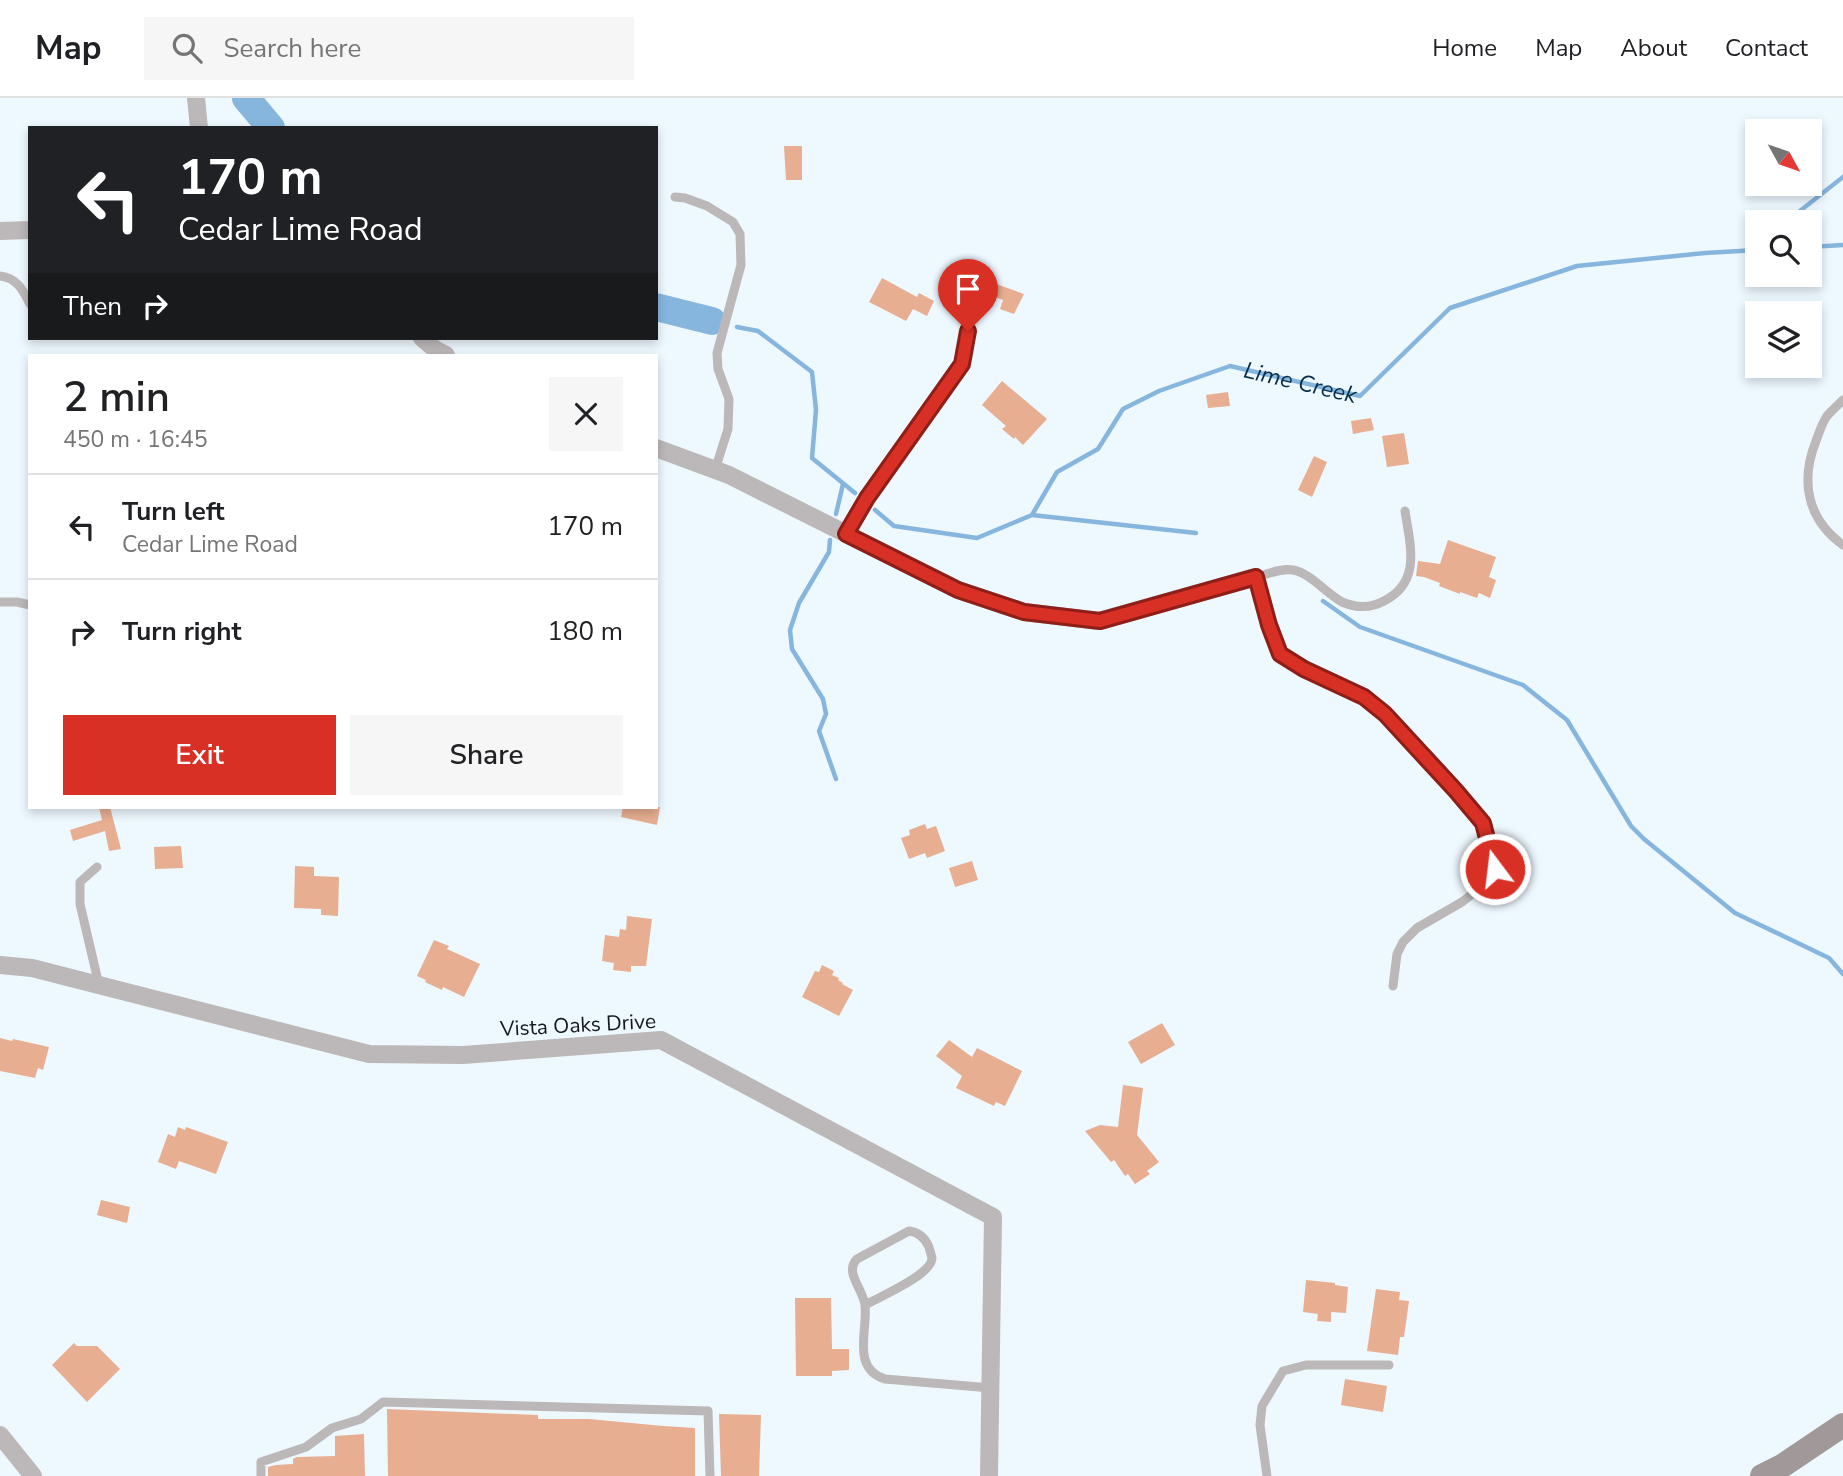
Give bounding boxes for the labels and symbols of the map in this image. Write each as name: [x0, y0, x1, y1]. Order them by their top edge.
north arrow: [1745, 119, 1822, 196]
pin: [938, 259, 998, 331]
water label: Lime Creek: [1241, 354, 1361, 410]
position arrow: [1458, 832, 1532, 906]
street label: Vista Oaks Drive: [498, 1007, 657, 1043]

